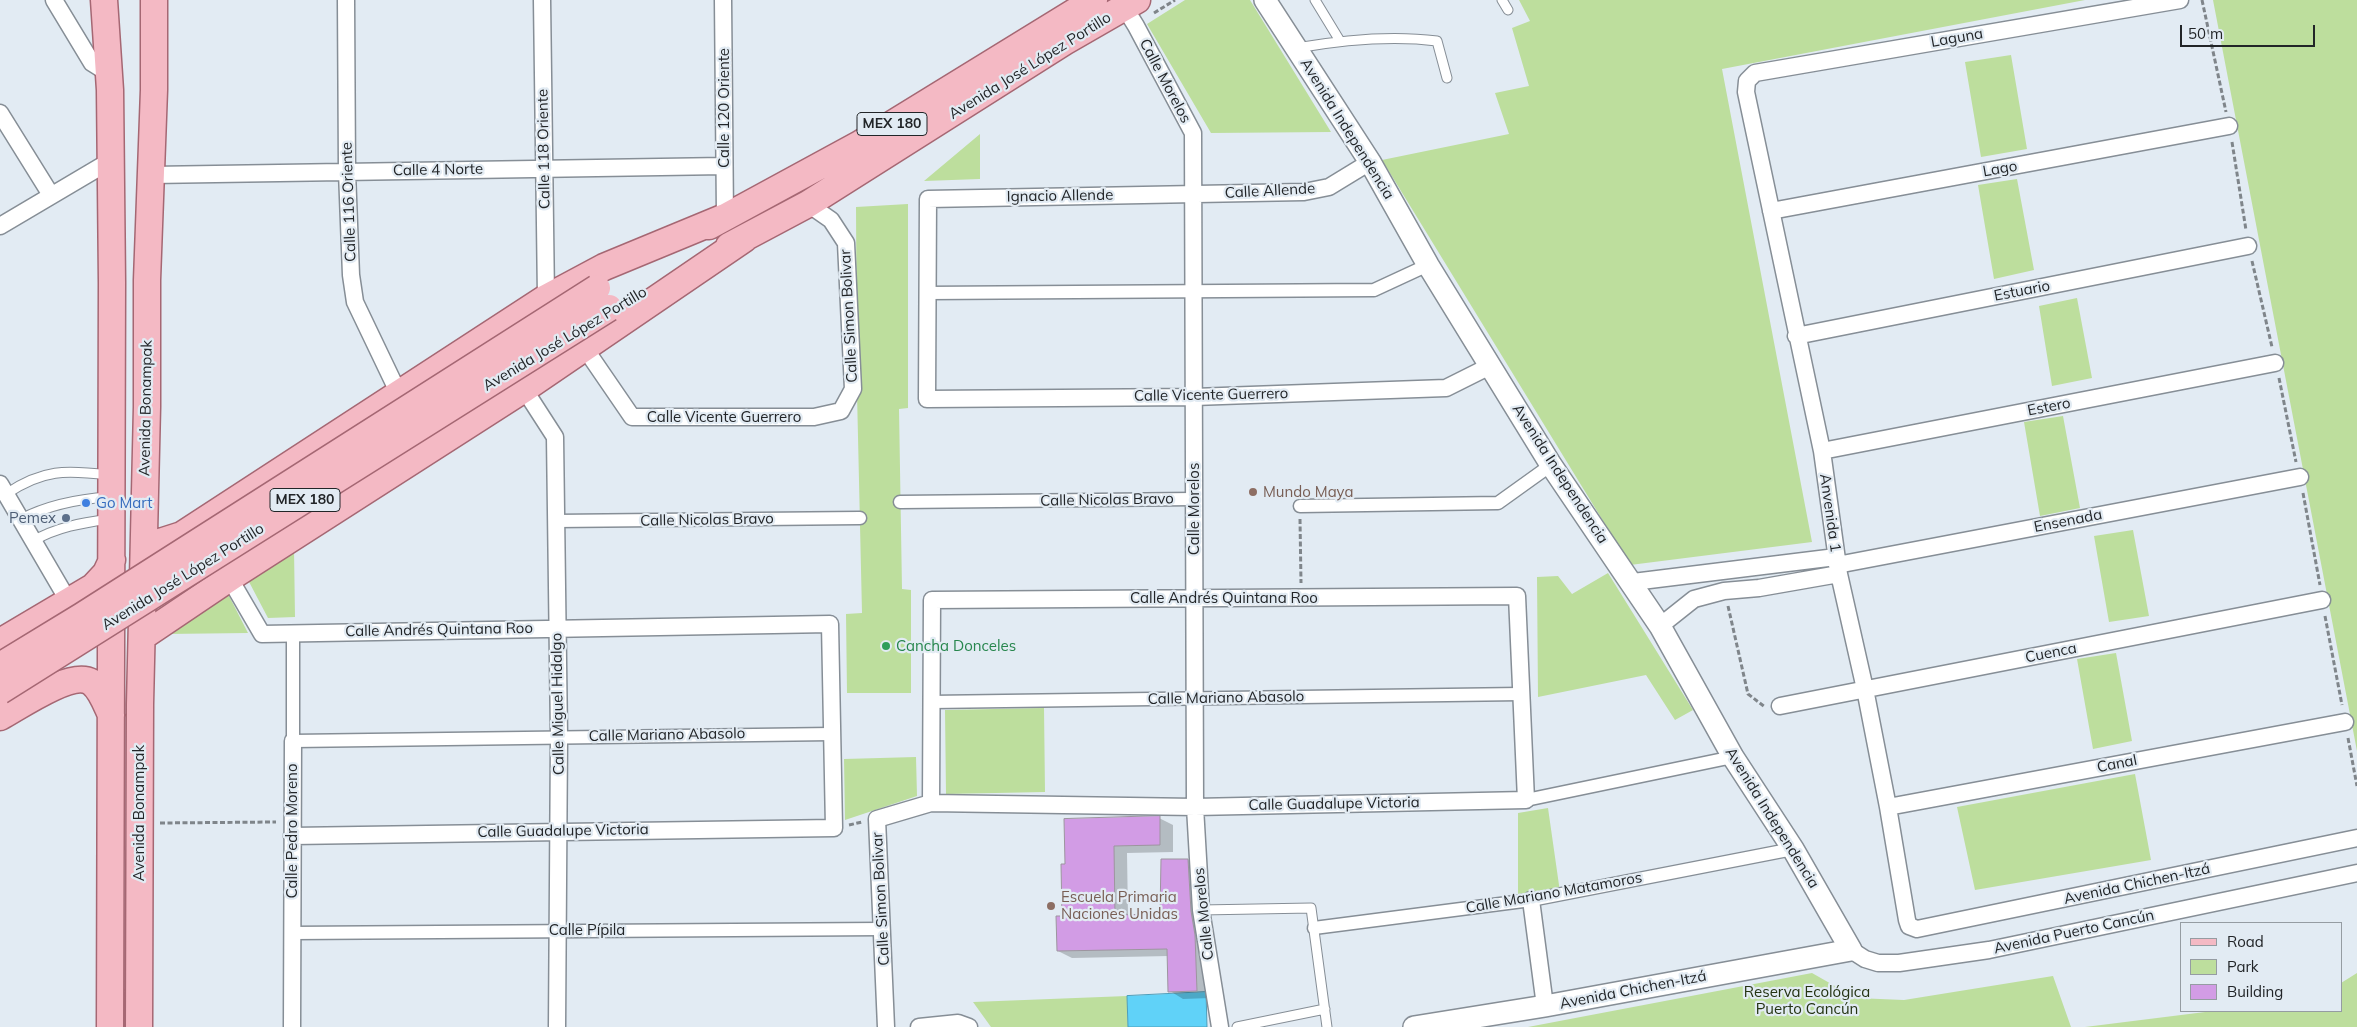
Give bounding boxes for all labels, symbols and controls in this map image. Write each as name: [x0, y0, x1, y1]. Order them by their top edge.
street label: Avenida José López Portillo: [946, 9, 1114, 123]
scale bar: [2182, 15, 2317, 47]
text: 50 m: [2188, 24, 2223, 43]
street label: Laguna: [1930, 25, 1984, 51]
street label: Calle Morelos: [1135, 36, 1195, 126]
street label: Calle 120 Oriente: [715, 48, 733, 168]
street label: Avenida Independencia: [1296, 55, 1398, 203]
street label: Calle 118 Oriente: [534, 89, 554, 209]
road number: MEX 180: [857, 112, 927, 136]
street label: Calle 116 Oriente: [338, 142, 360, 262]
street label: Lago: [1981, 157, 2019, 181]
street label: Calle 4 Norte: [393, 160, 483, 180]
street label: Calle Allende: [1224, 180, 1316, 202]
street label: Ignacio Allende: [1007, 186, 1113, 206]
street label: Calle Simon Bolivar: [837, 249, 861, 383]
street label: Estuario: [1993, 277, 2051, 305]
street label: Avenida José López Portillo: [480, 283, 650, 395]
street label: Avenida Bonampak: [136, 340, 156, 476]
street label: Calle Vicente Guerrero: [1134, 385, 1288, 405]
street label: Estero: [2026, 394, 2072, 420]
street label: Avenida Independencia: [1508, 401, 1612, 547]
street label: Calle Vicente Guerrero: [647, 408, 801, 426]
street label: Calle Morelos: [1185, 463, 1203, 555]
street label: Anvenida 1: [1816, 473, 1844, 553]
place label: Mundo Maya: [1263, 483, 1353, 501]
marker: Mundo Maya: [1247, 486, 1259, 498]
road number: MEX 180: [270, 488, 340, 512]
street label: Calle Nicolas Bravo: [1040, 490, 1174, 510]
place label: Go Mart: [96, 494, 152, 512]
marker: Go Mart: [80, 497, 92, 509]
street label: Ensenada: [2032, 506, 2104, 536]
place label: Pemex: [9, 509, 56, 527]
street label: Calle Nicolas Bravo: [640, 510, 774, 530]
marker: Pemex: [60, 512, 72, 524]
street label: Avenida José López Portillo: [99, 520, 267, 634]
street label: Calle Andrés Quintana Roo: [1130, 589, 1318, 607]
street label: Calle Andrés Quintana Roo: [345, 619, 533, 641]
street label: Calle Miguel Hidalgo: [548, 633, 568, 775]
place label: Cancha Donceles: [896, 637, 1016, 655]
street label: Cuenca: [2024, 639, 2078, 667]
marker: Cancha Donceles: [880, 640, 892, 652]
street label: Calle Mariano Abasolo: [1148, 688, 1304, 708]
street label: Calle Mariano Abasolo: [589, 725, 745, 745]
street label: Avenida Independencia: [1721, 744, 1823, 892]
street label: Avenida Bonampak: [130, 745, 148, 881]
street label: Canal: [2095, 751, 2139, 777]
street label: Calle Pedro Moreno: [283, 764, 301, 898]
street label: Calle Guadalupe Victoria: [1248, 794, 1420, 814]
street label: Calle Guadalupe Victoria: [477, 821, 649, 841]
street label: Calle Simon Bolivar: [869, 832, 893, 966]
street label: Avenida Chichen-Itzá: [2062, 860, 2212, 908]
street label: Calle Morelos: [1190, 867, 1218, 961]
street label: Calle Mariano Matamoros: [1464, 869, 1644, 917]
place label: Escuela Primaria Naciones Unidas: [1061, 888, 1178, 923]
marker: Escuela Primaria Naciones Unidas: [1045, 900, 1057, 912]
street label: Avenida Puerto Cancún: [1992, 906, 2156, 958]
street label: Calle Pípila: [549, 921, 625, 939]
legend: [2180, 922, 2342, 1012]
text: Road: [2227, 932, 2264, 951]
text: Park: [2227, 957, 2259, 976]
street label: Avenida Chichen-Itzá: [1558, 967, 1708, 1013]
text: Building: [2227, 982, 2283, 1001]
park label: Reserva Ecológica Puerto Cancún: [1744, 983, 1870, 1018]

